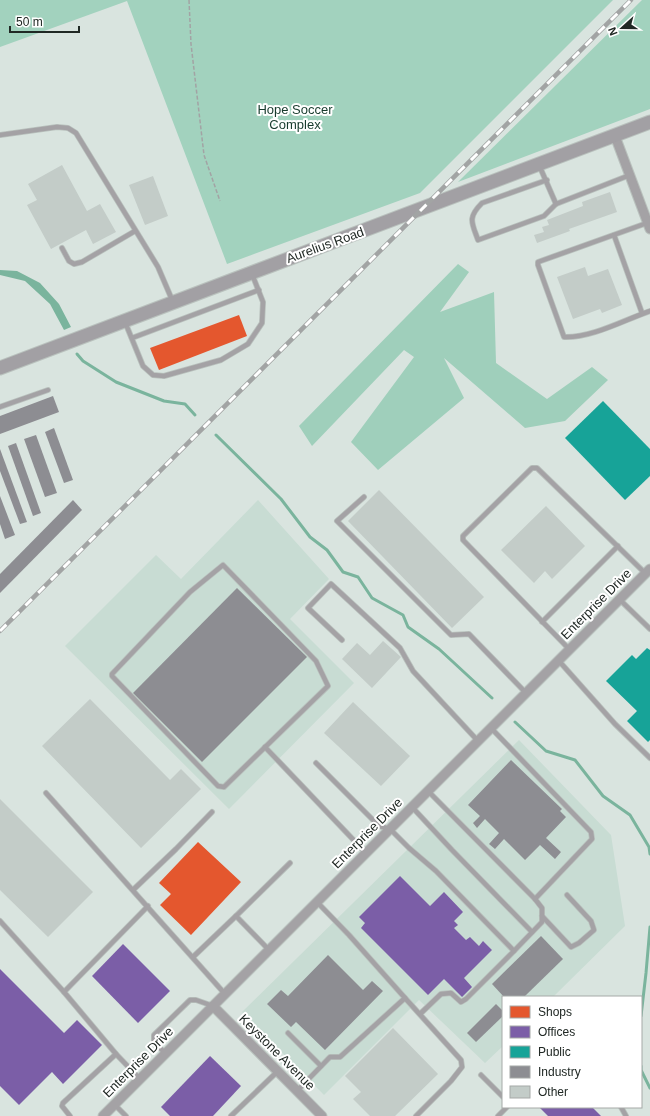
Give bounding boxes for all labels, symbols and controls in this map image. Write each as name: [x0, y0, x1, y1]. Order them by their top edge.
scale bar: [10, 8, 79, 34]
north arrow: [602, 8, 642, 48]
text: 50 m: [16, 15, 43, 29]
text: N: [606, 26, 620, 37]
park label: Hope Soccer Complex: [257, 102, 333, 132]
street label: Aurelius Road: [284, 224, 366, 266]
street label: Enterprise Drive: [558, 566, 634, 642]
street label: Enterprise Drive: [329, 795, 405, 871]
legend: [502, 996, 642, 1108]
text: Shops: [538, 1005, 572, 1019]
street label: Keystone Avenue: [236, 1011, 318, 1093]
street label: Enterprise Drive: [100, 1024, 176, 1100]
text: Offices: [538, 1025, 575, 1039]
text: Public: [538, 1045, 571, 1059]
text: Industry: [538, 1065, 581, 1079]
text: Other: [538, 1085, 568, 1099]

